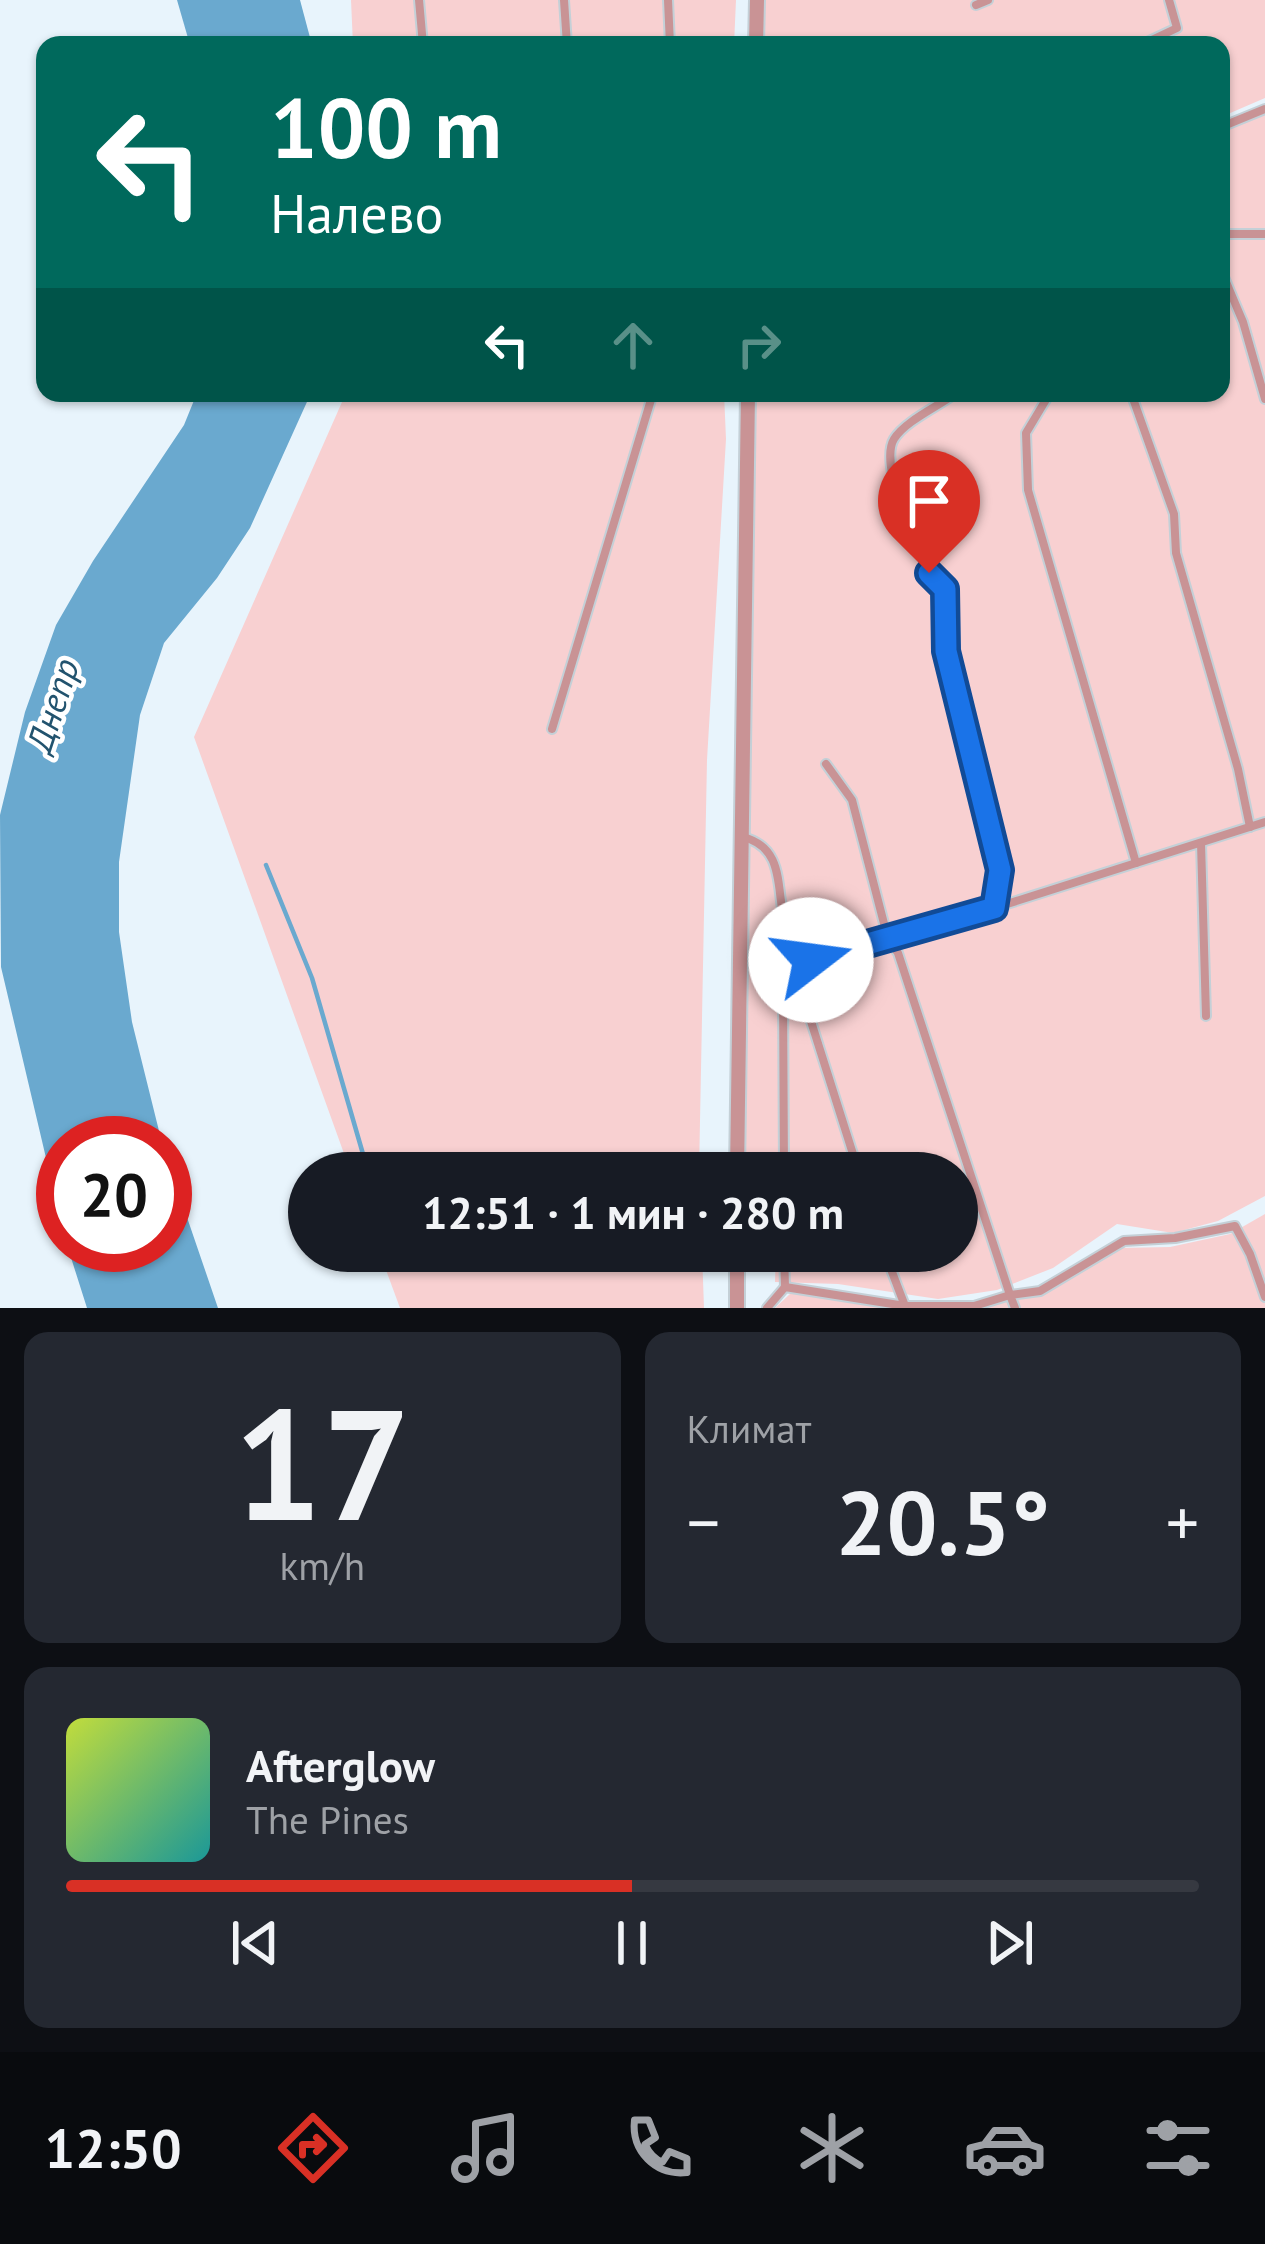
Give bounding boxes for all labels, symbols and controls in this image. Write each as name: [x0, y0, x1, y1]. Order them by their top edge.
text: 100 m: [270, 72, 502, 181]
icon: left: [72, 84, 228, 240]
text: Налево: [270, 178, 444, 248]
icon: left: [474, 312, 540, 378]
icon: ahead: [600, 312, 666, 378]
icon: right: [726, 312, 792, 378]
pin: [878, 450, 980, 573]
icon: arrive: [896, 468, 962, 534]
water label: Днепр: [14, 652, 89, 760]
position arrow: [748, 897, 874, 1023]
speed limit sign: 20: [36, 1116, 192, 1272]
text: 12:51 · 1 мин · 280 m: [422, 1183, 844, 1241]
text: 17: [234, 1361, 411, 1563]
text: Климат: [687, 1403, 811, 1454]
text: 20.5°: [835, 1463, 1050, 1580]
text: −: [687, 1479, 720, 1564]
text: +: [1166, 1479, 1199, 1564]
text: km/h: [280, 1540, 365, 1591]
text: Afterglow: [246, 1736, 435, 1794]
text: The Pines: [246, 1794, 409, 1845]
icon: previous: [222, 1910, 288, 1976]
icon: pause: [599, 1910, 665, 1976]
icon: next: [977, 1910, 1043, 1976]
icon: directions: [271, 2106, 355, 2190]
icon: music: [444, 2106, 528, 2190]
icon: phone: [617, 2106, 701, 2190]
icon: climate: [790, 2106, 874, 2190]
icon: car: [963, 2106, 1047, 2190]
icon: filters: [1136, 2106, 1220, 2190]
text: 12:50: [45, 2113, 182, 2183]

